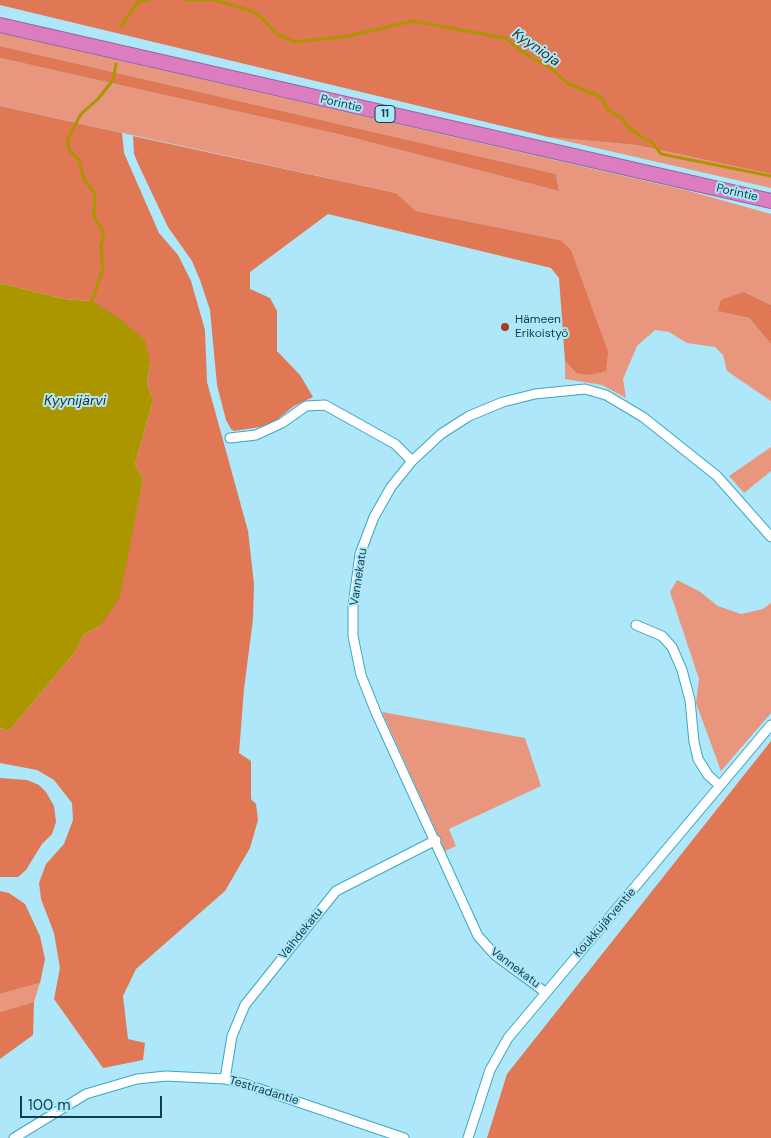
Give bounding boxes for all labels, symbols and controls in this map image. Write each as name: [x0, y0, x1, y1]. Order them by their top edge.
water label: Kyynioja: [509, 26, 563, 70]
street label: Porintie: [319, 92, 363, 116]
road number: 11: [375, 106, 395, 122]
street label: Porintie: [715, 181, 759, 205]
place label: Hämeen Erikoistyö: [515, 313, 568, 341]
marker: Hämeen Erikoistyö: [499, 321, 511, 333]
water label: Kyynijärvi: [44, 393, 106, 409]
street label: Vannekatu: [347, 547, 371, 607]
street label: Koukkujärventie: [571, 885, 639, 961]
street label: Vaihdekatu: [276, 905, 326, 963]
street label: Vannekatu: [487, 945, 543, 991]
street label: Testiradantie: [227, 1074, 301, 1108]
scale bar: [22, 1086, 165, 1118]
text: 100 m: [28, 1095, 71, 1115]

